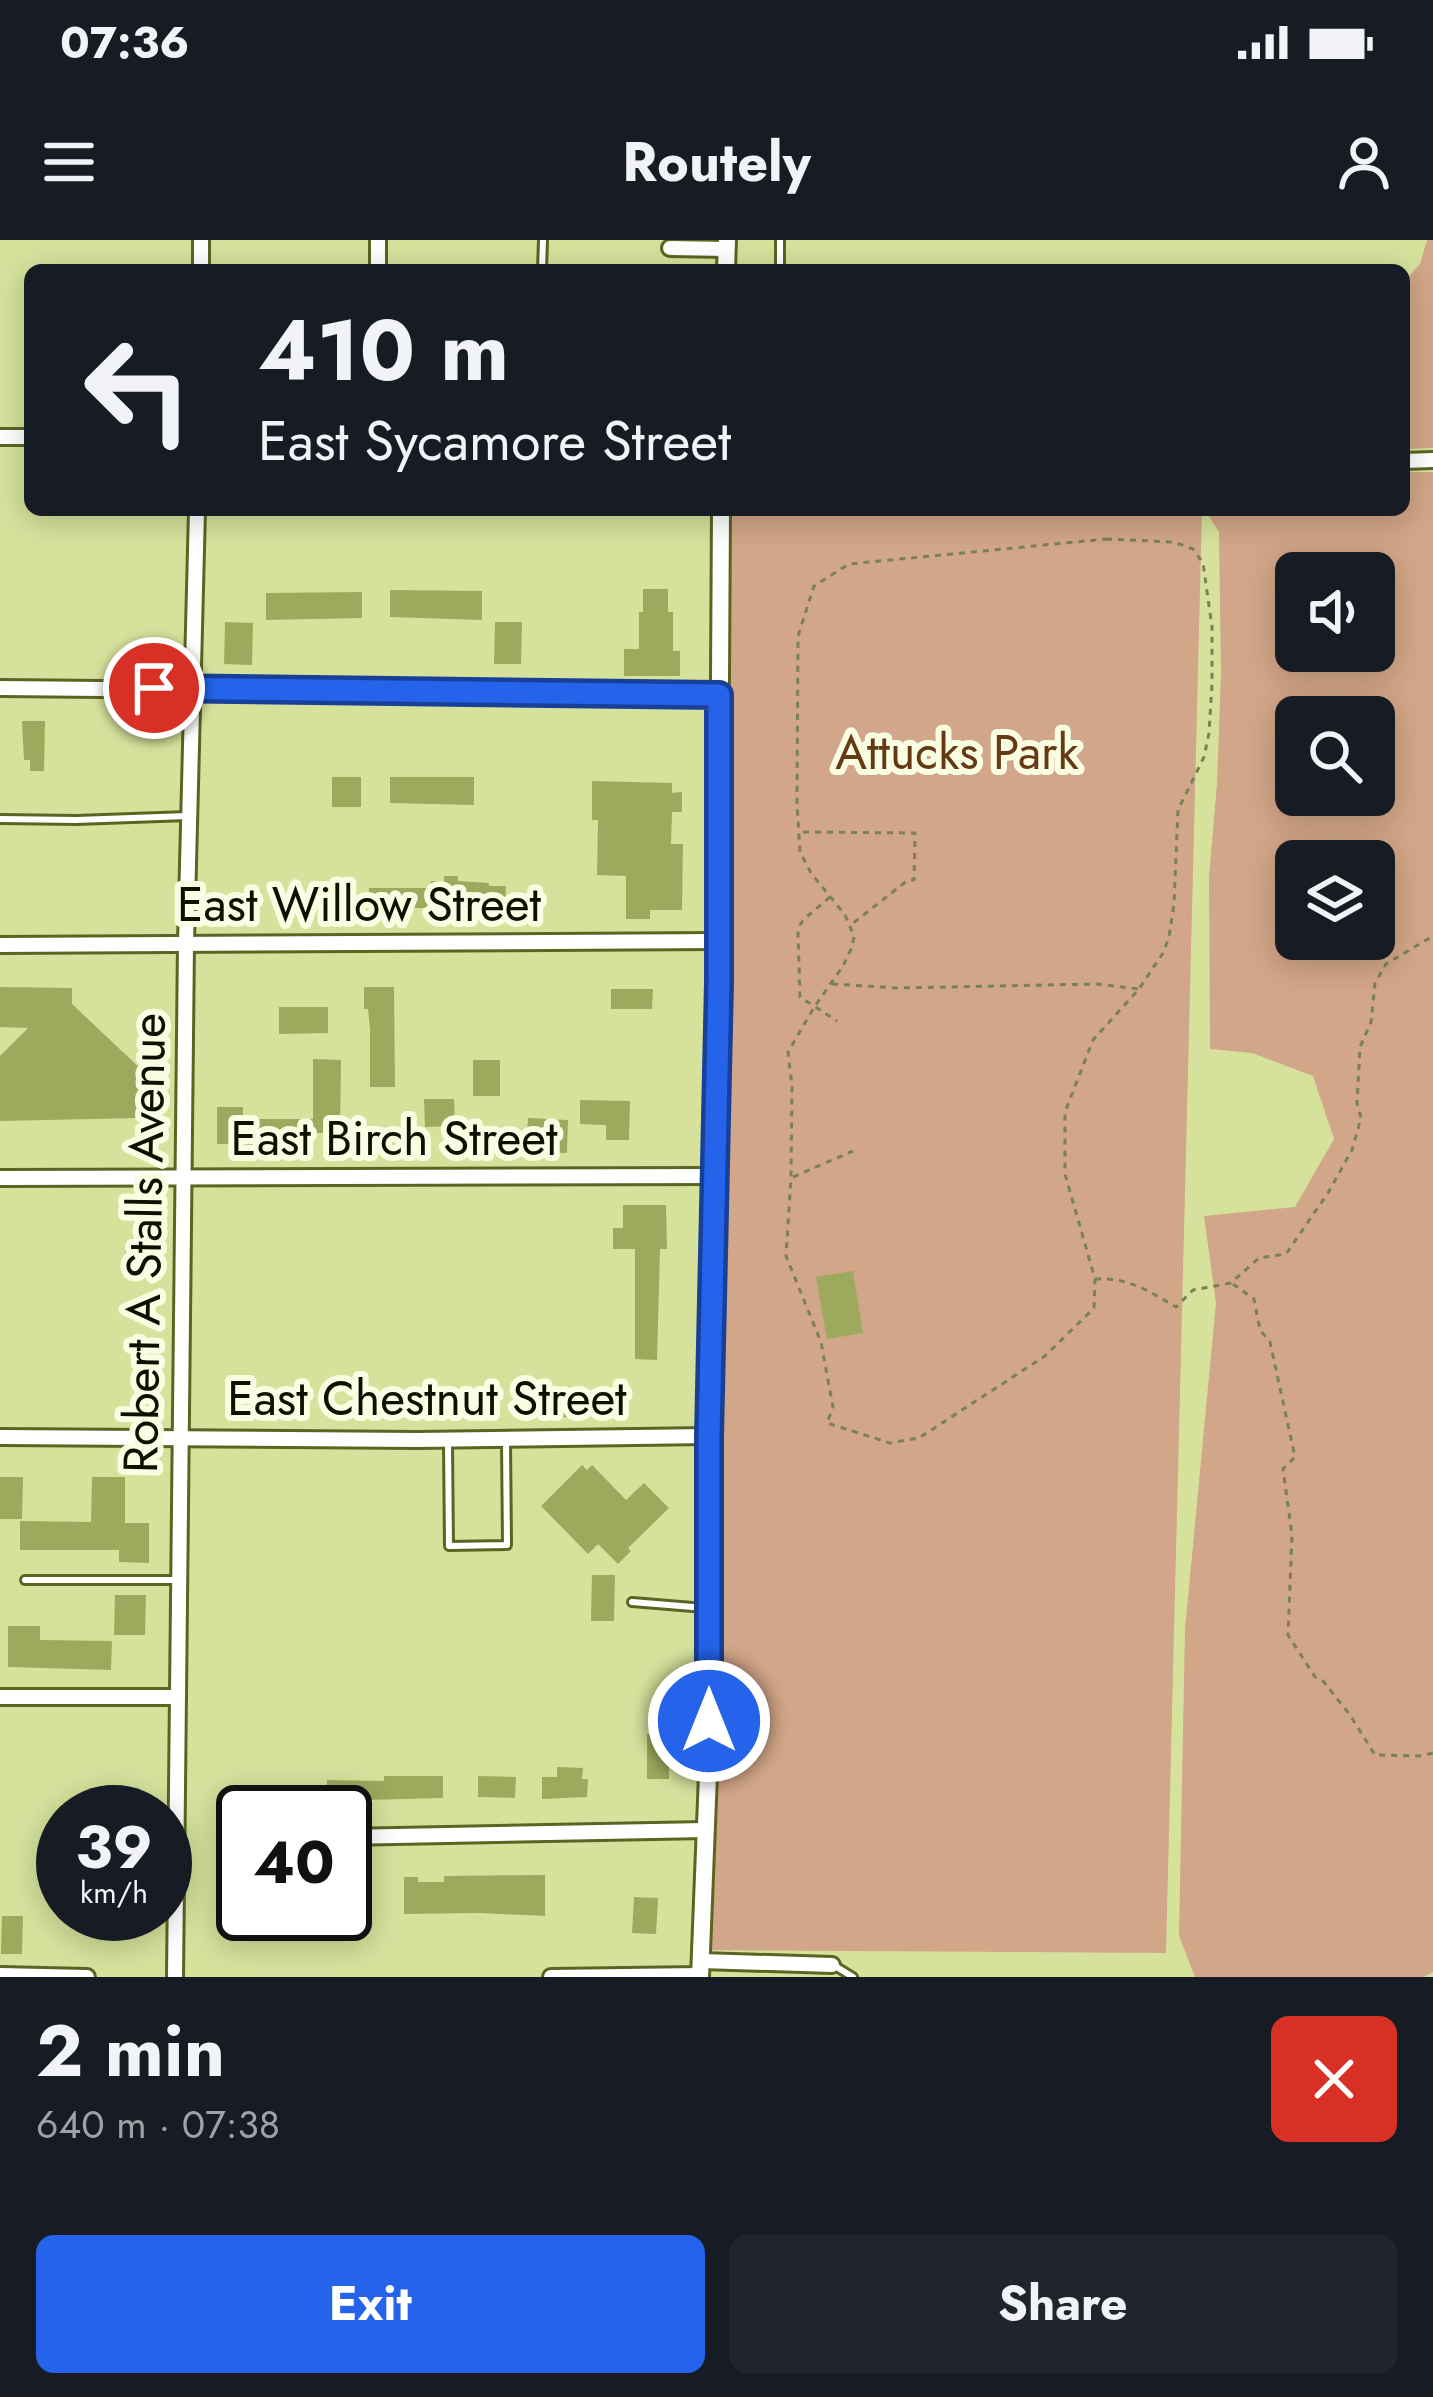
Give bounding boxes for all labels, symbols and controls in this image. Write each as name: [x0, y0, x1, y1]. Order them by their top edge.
text: 07:36: [60, 10, 189, 75]
text: Routely: [622, 123, 811, 201]
icon: menu: [36, 129, 102, 195]
icon: person: [1331, 129, 1397, 195]
text: 410 m: [258, 290, 509, 412]
icon: left: [60, 312, 216, 468]
text: East Sycamore Street: [258, 402, 731, 480]
map controls: [1275, 552, 1395, 960]
button: sound: [1275, 552, 1395, 672]
pin: [103, 637, 205, 739]
icon: arrive: [121, 655, 187, 721]
button: search: [1275, 696, 1395, 816]
park label: Attucks Park: [835, 718, 1080, 787]
button: layers: [1275, 840, 1395, 960]
street label: East Willow Street: [177, 870, 541, 939]
street label: Robert A Stalls Avenue: [106, 1012, 183, 1474]
street label: East Birch Street: [231, 1104, 558, 1173]
street label: East Chestnut Street: [227, 1364, 627, 1433]
position arrow: [646, 1658, 772, 1784]
speed limit sign: 40: [216, 1785, 372, 1941]
text: 39: [75, 1804, 153, 1891]
text: km/h: [80, 1871, 148, 1914]
text: 2 min: [36, 1999, 225, 2103]
button: close: [1271, 2016, 1397, 2142]
text: 640 m · 07:38: [36, 2096, 280, 2153]
button: Exit: [36, 2235, 705, 2373]
button: Share: [729, 2235, 1397, 2373]

